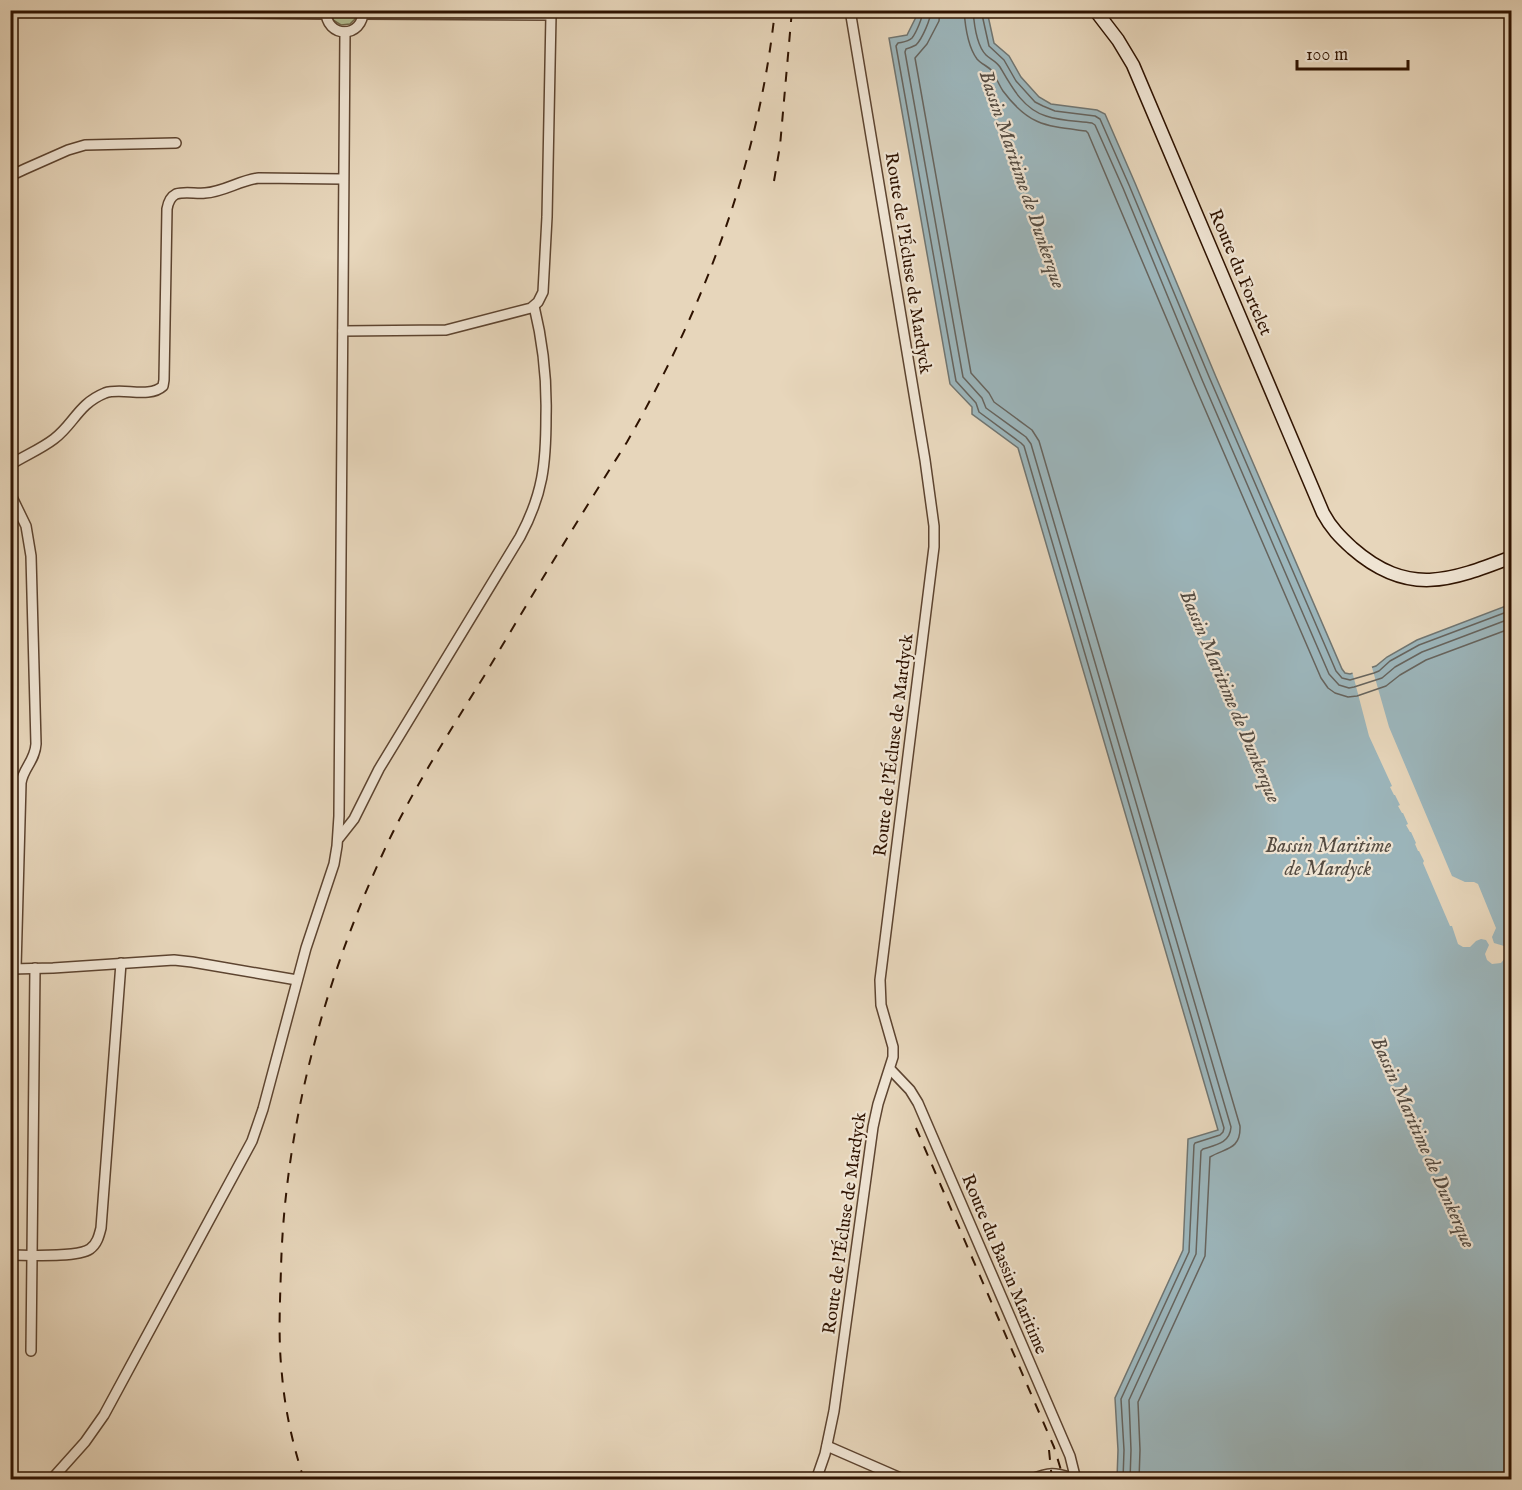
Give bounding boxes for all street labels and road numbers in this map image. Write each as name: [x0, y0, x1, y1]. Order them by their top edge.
street label: Route de l'Écluse de Mardyck: [879, 150, 938, 376]
street label: Route du Fortelet: [1203, 206, 1277, 339]
street label: Route de l'Écluse de Mardyck: [867, 632, 920, 858]
street label: Route de l'Écluse de Mardyck: [817, 1110, 873, 1336]
street label: Route du Bassin Maritime: [955, 1171, 1052, 1358]

